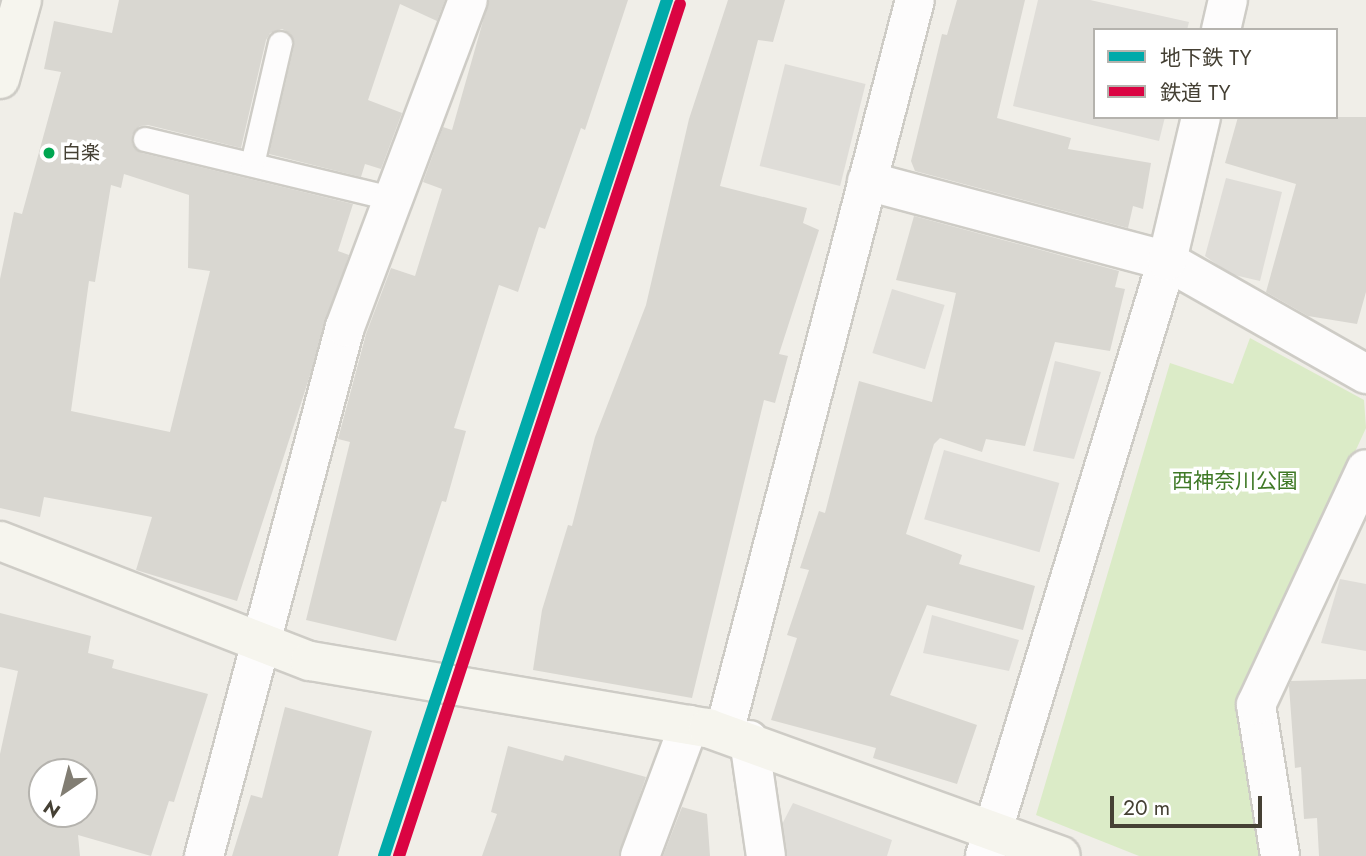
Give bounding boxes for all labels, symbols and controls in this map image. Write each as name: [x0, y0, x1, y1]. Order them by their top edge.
legend: [1093, 28, 1338, 119]
text: 地下鉄 TY: [1160, 43, 1251, 73]
text: 鉄道 TY: [1160, 78, 1230, 108]
place label: 白楽: [62, 142, 100, 164]
marker: 白楽: [42, 146, 56, 160]
park label: 西神奈川公園: [1172, 468, 1298, 494]
north arrow: [28, 758, 98, 828]
scale bar: [1114, 782, 1266, 826]
text: 20 m: [1123, 793, 1170, 823]
text: N: [38, 794, 66, 824]

